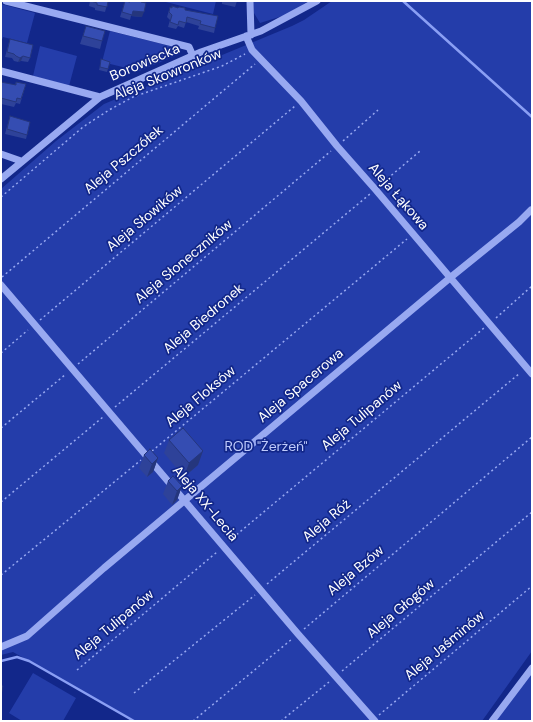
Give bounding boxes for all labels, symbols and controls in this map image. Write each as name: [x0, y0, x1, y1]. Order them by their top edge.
street label: Borowiecka: [108, 41, 182, 85]
street label: Aleja Skowronków: [112, 46, 224, 104]
street label: Aleja Pszczółek: [81, 122, 167, 198]
street label: Aleja Łąkowa: [364, 160, 432, 234]
street label: Aleja Słowików: [104, 182, 186, 256]
street label: Aleja Słoneczników: [132, 216, 236, 308]
street label: Aleja Biedronek: [160, 280, 248, 358]
street label: Aleja Spacerowa: [255, 345, 347, 427]
street label: Aleja Floksów: [162, 363, 240, 431]
street label: Aleja Tulipanów: [318, 377, 406, 455]
park label: ROD "Żerżeń": [224, 439, 308, 455]
street label: Aleja XX-Lecia: [168, 463, 242, 545]
street label: Aleja Róż: [299, 496, 355, 546]
street label: Aleja Bzów: [324, 542, 388, 600]
street label: Aleja Głogów: [364, 576, 438, 642]
street label: Aleja Tulipanów: [70, 586, 158, 664]
street label: Aleja Jaśminów: [402, 608, 488, 684]

